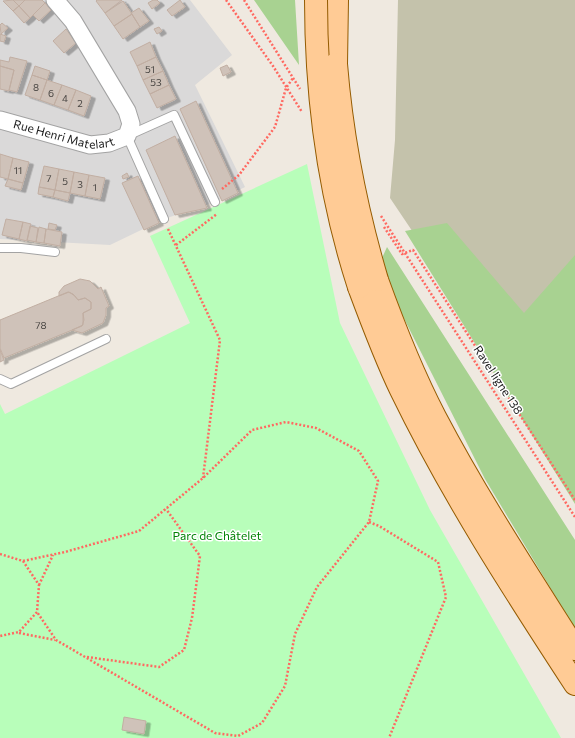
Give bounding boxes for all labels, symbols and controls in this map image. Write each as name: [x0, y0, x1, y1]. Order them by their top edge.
house number: 51: [145, 63, 155, 75]
house number: 53: [150, 76, 162, 88]
house number: 8: [33, 81, 39, 93]
house number: 6: [48, 87, 54, 99]
house number: 4: [62, 92, 68, 104]
house number: 2: [77, 97, 83, 109]
street label: Rue Henri Matelart: [12, 116, 116, 151]
house number: 11: [14, 164, 22, 176]
house number: 7: [46, 172, 52, 184]
house number: 5: [62, 175, 68, 187]
house number: 3: [77, 178, 83, 190]
house number: 1: [93, 181, 97, 193]
house number: 78: [35, 319, 47, 331]
street label: Ravel ligne 138: [471, 342, 526, 416]
park label: Parc de Châtelet: [173, 528, 262, 542]

